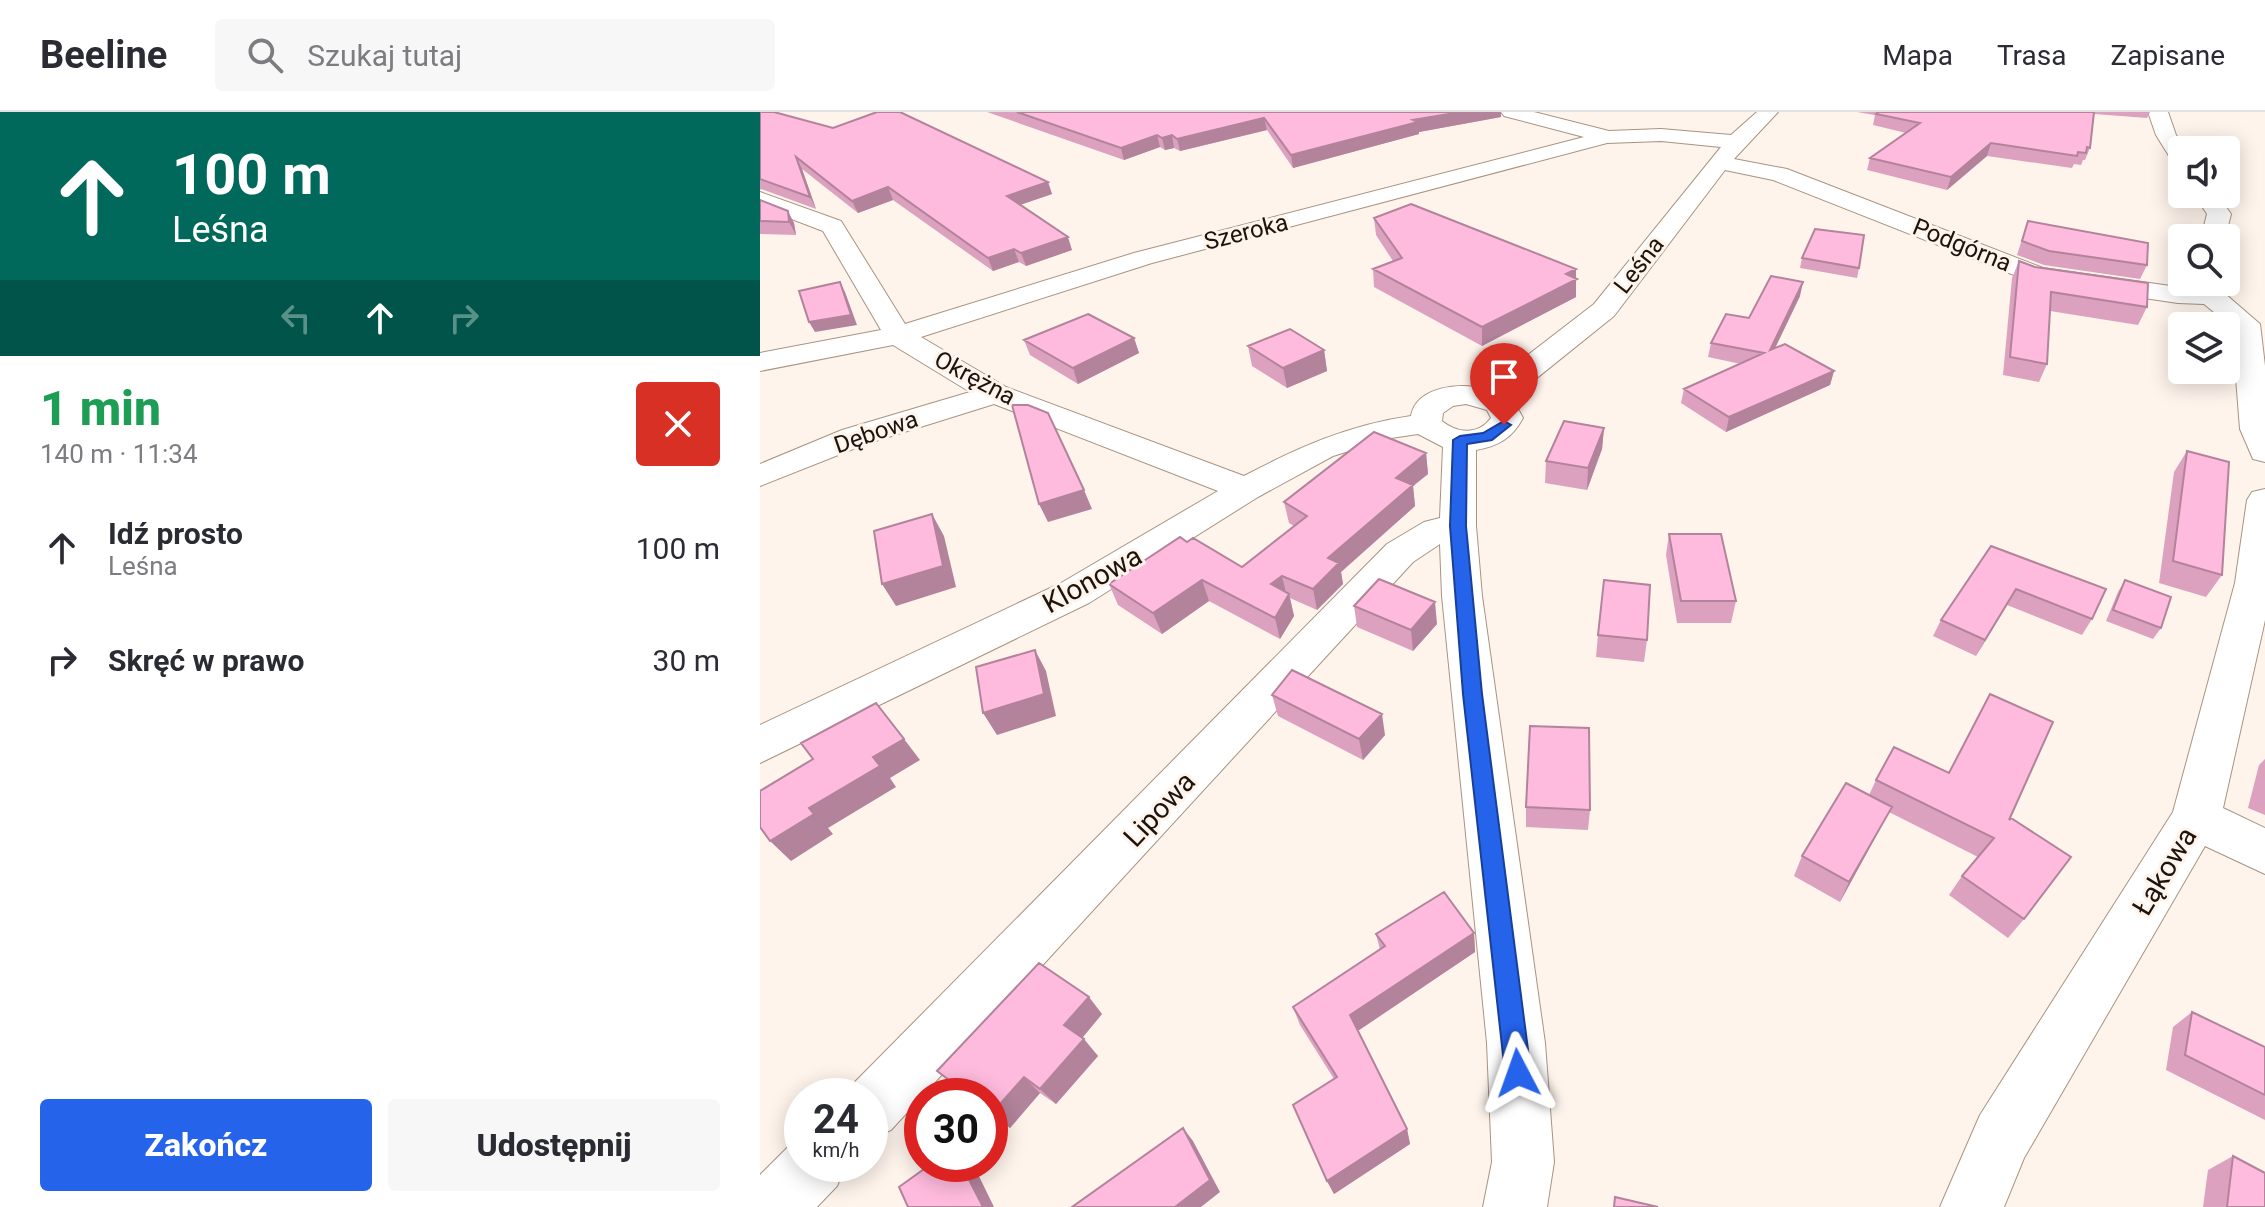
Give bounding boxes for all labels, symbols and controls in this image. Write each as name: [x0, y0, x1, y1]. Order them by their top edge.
search box: [215, 19, 775, 91]
text: Beeline: [40, 33, 167, 77]
icon: search: [243, 33, 287, 77]
text: Szukaj tutaj: [307, 38, 462, 73]
text: Mapa: [1882, 39, 1953, 72]
text: Trasa: [1997, 39, 2066, 72]
text: Zapisane: [2110, 39, 2225, 72]
map controls: [2168, 136, 2240, 384]
button: sound: [2168, 136, 2240, 208]
text: 100 m: [172, 142, 331, 208]
icon: ahead: [40, 144, 144, 248]
street label: Szeroka: [1201, 208, 1291, 256]
text: Leśna: [172, 209, 269, 251]
street label: Podgórna: [1909, 213, 2015, 277]
button: search: [2168, 224, 2240, 296]
street label: Leśna: [1608, 231, 1670, 299]
icon: left: [274, 296, 318, 340]
icon: ahead: [358, 296, 402, 340]
icon: right: [442, 296, 486, 340]
button: layers: [2168, 312, 2240, 384]
pin: [1470, 343, 1538, 425]
street label: Okrężna: [930, 345, 1020, 411]
icon: arrive: [1482, 355, 1526, 399]
text: 1 min: [40, 380, 161, 437]
button: close: [636, 382, 720, 466]
street label: Dębowa: [830, 405, 922, 459]
text: 140 m · 11:34: [40, 439, 198, 469]
text: Idź prosto: [108, 516, 243, 551]
icon: ahead: [40, 526, 84, 570]
text: 100 m: [636, 531, 720, 566]
street label: Klonowa: [1037, 539, 1147, 620]
text: Leśna: [108, 551, 178, 581]
icon: right: [40, 638, 84, 682]
text: Skręć w prawo: [108, 643, 304, 678]
text: 30 m: [653, 643, 720, 678]
street label: Lipowa: [1117, 765, 1202, 853]
street label: Łąkowa: [2125, 821, 2203, 921]
position arrow: [1476, 1031, 1560, 1115]
speed limit sign: 30: [904, 1078, 1008, 1182]
text: 24: [813, 1096, 859, 1143]
button: Zakończ: [40, 1099, 372, 1191]
button: Udostępnij: [388, 1099, 720, 1191]
text: km/h: [813, 1138, 859, 1162]

